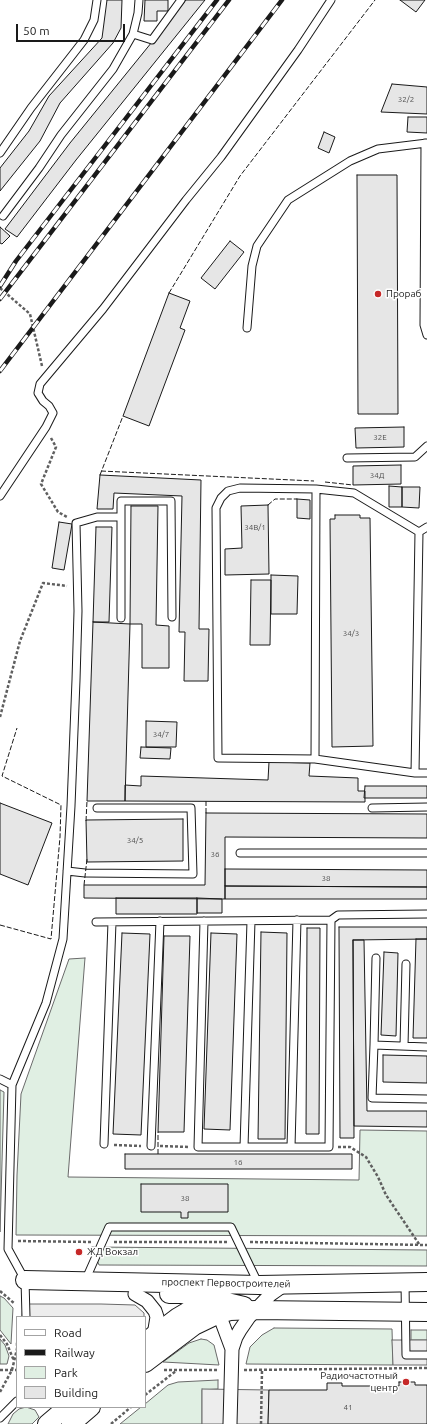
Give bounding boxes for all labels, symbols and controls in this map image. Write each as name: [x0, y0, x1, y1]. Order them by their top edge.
scale bar: [18, 16, 127, 42]
text: 50 m: [23, 24, 50, 37]
house number: 32/2: [398, 94, 414, 104]
place label: Прораб: [386, 288, 421, 300]
marker: Прораб: [373, 289, 383, 299]
house number: 32Е: [373, 432, 387, 442]
house number: 34Д: [370, 470, 384, 480]
house number: 34В/1: [244, 522, 266, 532]
house number: 34/3: [343, 628, 359, 638]
house number: 34/7: [153, 729, 169, 739]
house number: 34/5: [127, 835, 143, 845]
house number: 36: [210, 849, 220, 859]
house number: 38: [321, 873, 331, 883]
house number: 16: [233, 1157, 243, 1167]
house number: 38: [180, 1193, 190, 1203]
place label: ЖД Вокзал: [87, 1246, 138, 1258]
marker: ЖД Вокзал: [74, 1247, 84, 1257]
street label: проспект Первостроителей: [161, 1276, 291, 1290]
legend: [16, 1316, 146, 1408]
text: Road: [54, 1326, 82, 1339]
text: Railway: [54, 1346, 95, 1359]
text: Park: [54, 1366, 78, 1379]
place label: Радиочастотный центр: [320, 1370, 398, 1394]
marker: Радиочастотный центр: [401, 1377, 411, 1387]
text: Building: [54, 1386, 98, 1399]
house number: 41: [343, 1402, 353, 1412]

